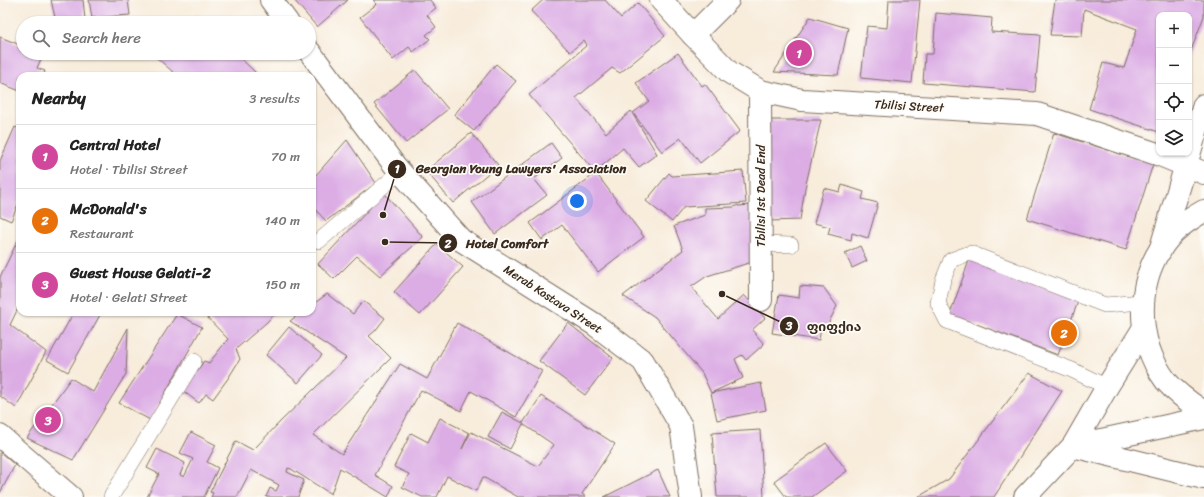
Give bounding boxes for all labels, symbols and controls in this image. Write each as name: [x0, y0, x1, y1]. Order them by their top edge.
map controls: [1156, 12, 1192, 156]
button: +: [1156, 12, 1192, 48]
search box: [16, 16, 316, 60]
text: Search here: [62, 25, 141, 51]
icon: search: [30, 27, 52, 49]
pin: 1: [786, 38, 812, 68]
button: −: [1156, 48, 1192, 84]
text: Nearby: [32, 83, 86, 113]
button: locate: [1156, 84, 1192, 120]
text: 3 results: [249, 87, 300, 110]
street label: Tbilisi Street: [874, 93, 945, 119]
button: layers: [1156, 120, 1192, 156]
text: Central Hotel: [70, 132, 160, 158]
street label: Tbilisi 1st Dead End: [750, 144, 772, 247]
text: 1: [42, 145, 48, 168]
text: 70 m: [271, 145, 300, 168]
callout: Georgian Young Lawyers' Association: [387, 156, 634, 181]
text: Georgian Young Lawyers' Association: [415, 157, 627, 180]
text: Hotel · Tbilisi Street: [70, 158, 187, 181]
text: 1: [394, 158, 400, 180]
your location: [567, 191, 587, 211]
text: McDonald's: [70, 196, 147, 222]
text: 2: [41, 209, 49, 232]
text: 140 m: [265, 209, 300, 232]
text: Restaurant: [70, 222, 134, 245]
callout: Hotel Comfort: [438, 231, 557, 256]
text: Hotel Comfort: [465, 232, 549, 255]
text: 2: [444, 233, 452, 255]
street label: Merab Kostava Street: [499, 259, 607, 339]
text: Guest House Gelati-2: [70, 260, 211, 286]
text: 3: [41, 273, 49, 296]
text: 150 m: [265, 273, 300, 296]
text: Hotel · Gelati Street: [70, 286, 188, 309]
callout: ფიფქია: [779, 314, 870, 339]
text: 3: [785, 315, 793, 337]
text: ფიფქია: [807, 315, 861, 338]
pin: 2: [1051, 318, 1077, 348]
pin: 3: [35, 405, 61, 435]

